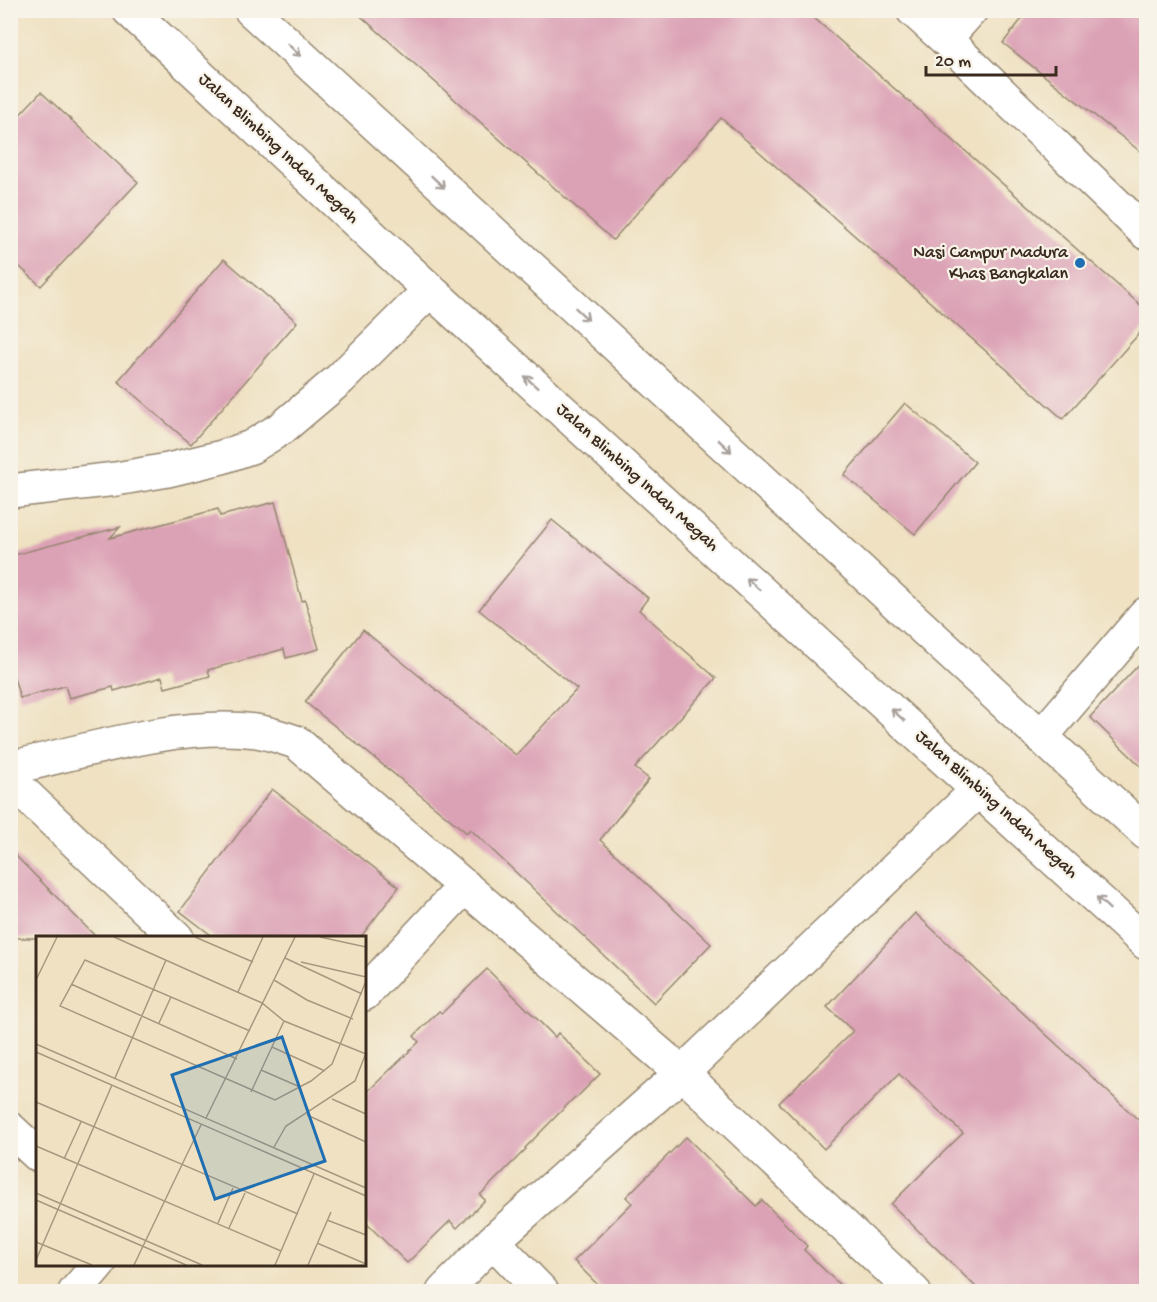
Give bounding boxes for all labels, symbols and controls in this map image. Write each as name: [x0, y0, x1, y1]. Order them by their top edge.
scale bar: [926, 39, 1056, 77]
one-way arrow: [287, 43, 302, 57]
text: 20 m: [935, 52, 971, 73]
street label: Jalan Blimbing Indah Megah: [193, 69, 363, 229]
one-way arrow: [430, 175, 445, 189]
place label: Nasi Campur Madura Khas Bangkalan: [913, 243, 1069, 285]
marker: Nasi Campur Madura Khas Bangkalan: [1073, 256, 1087, 270]
one-way arrow: [574, 307, 589, 321]
one-way arrow: [524, 375, 539, 389]
street label: Jalan Blimbing Indah Megah: [551, 399, 723, 557]
one-way arrow: [717, 439, 732, 453]
one-way arrow: [746, 577, 761, 591]
one-way arrow: [890, 708, 905, 722]
street label: Jalan Blimbing Indah Megah: [910, 726, 1082, 884]
one-way arrow: [1096, 896, 1111, 910]
inset map: [36, 936, 366, 1266]

